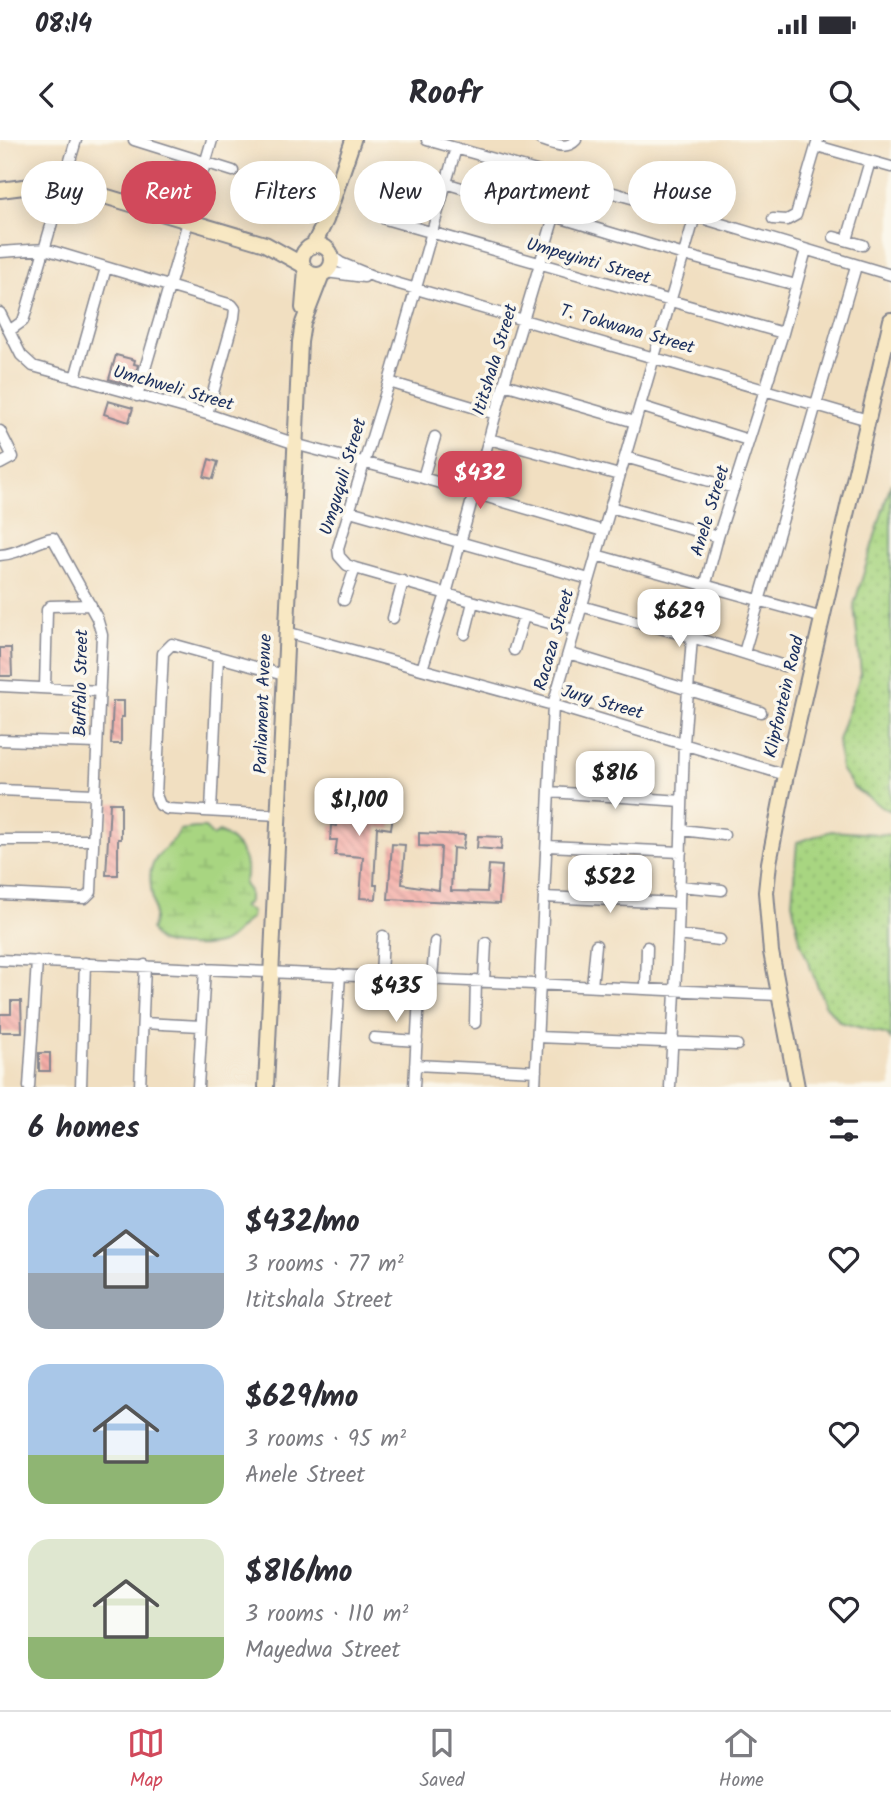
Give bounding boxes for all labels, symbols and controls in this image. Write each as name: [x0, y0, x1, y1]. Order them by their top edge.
text: 08:14: [35, 4, 92, 46]
text: Roofr: [409, 69, 482, 120]
icon: back: [28, 76, 66, 114]
icon: search: [825, 76, 863, 114]
chip: Buy: [21, 161, 107, 224]
chip: Rent: [121, 161, 216, 224]
chip: Filters: [230, 161, 340, 224]
chip: New: [354, 161, 446, 224]
chip: Apartment: [460, 161, 614, 224]
chip: House: [628, 161, 736, 224]
street label: Umpeyinti Street: [522, 230, 655, 294]
street label: T. Tokwana Street: [556, 297, 699, 363]
street label: Ititshala Street: [465, 300, 527, 419]
street label: Umchweli Street: [109, 358, 238, 420]
street label: Umguquli Street: [312, 414, 376, 539]
pin: $432: [439, 452, 521, 511]
text: $432: [454, 456, 506, 492]
street label: Anele Street: [683, 461, 739, 560]
street label: Racaza Street: [527, 585, 584, 694]
pin: $629: [638, 589, 720, 649]
text: $629: [653, 594, 705, 630]
street label: Buffalo Street: [67, 628, 97, 737]
street label: Klipfontein Road: [757, 632, 813, 761]
street label: Parliament Avenue: [247, 633, 281, 775]
street label: Jury Street: [557, 677, 648, 729]
pin: $816: [574, 752, 656, 811]
text: $816: [592, 756, 638, 792]
pin: $1,100: [302, 778, 416, 838]
text: $1,100: [330, 783, 388, 819]
pin: $522: [569, 856, 651, 915]
text: $522: [584, 860, 636, 896]
pin: $435: [355, 964, 437, 1024]
text: $435: [371, 969, 421, 1005]
text: 6 homes: [28, 1105, 140, 1153]
icon: filters: [825, 1110, 863, 1148]
text: $432/mo: [245, 1199, 360, 1247]
icon: home: [84, 1217, 168, 1301]
icon: heart: [825, 1240, 863, 1278]
text: 3 rooms · 77 m²: [245, 1247, 404, 1283]
text: Ititshala Street: [245, 1283, 392, 1319]
text: $629/mo: [245, 1374, 358, 1422]
icon: home: [84, 1392, 168, 1476]
icon: heart: [825, 1415, 863, 1453]
text: 3 rooms · 95 m²: [245, 1422, 406, 1458]
text: Anele Street: [245, 1458, 365, 1494]
text: $816/mo: [245, 1549, 353, 1597]
icon: home: [84, 1567, 168, 1651]
icon: heart: [825, 1590, 863, 1628]
text: 3 rooms · 110 m²: [245, 1597, 408, 1633]
text: Mayedwa Street: [245, 1633, 400, 1669]
tab: Map: [127, 1724, 165, 1796]
tab: Saved: [419, 1724, 465, 1796]
tab: Home: [719, 1724, 764, 1796]

